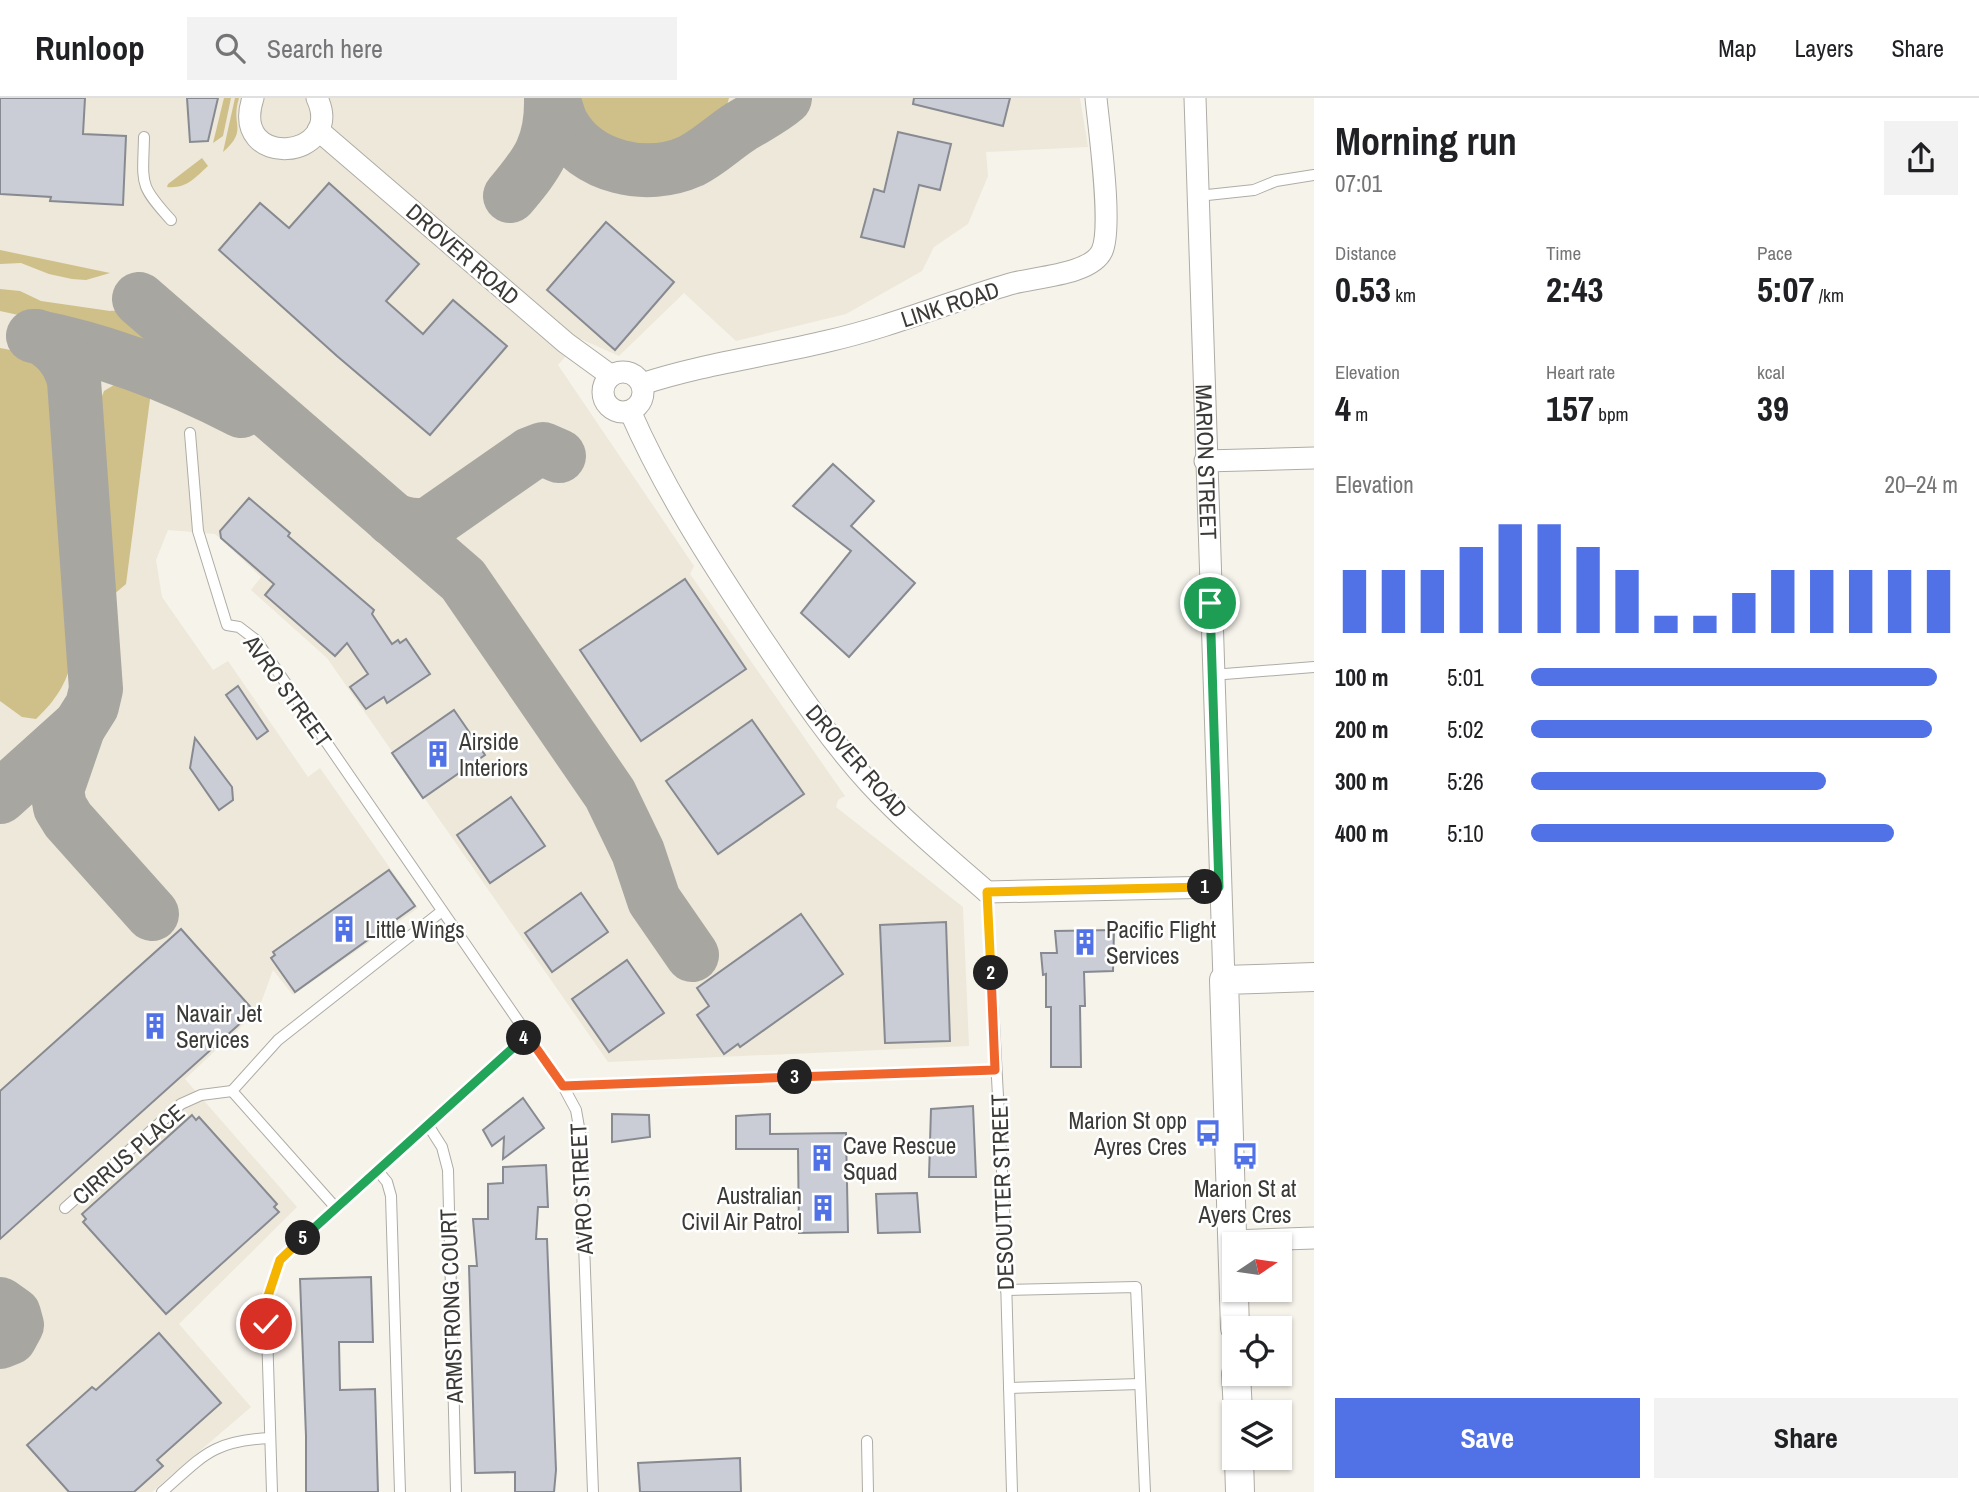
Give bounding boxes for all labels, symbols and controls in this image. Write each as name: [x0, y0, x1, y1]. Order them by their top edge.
search box: [187, 17, 677, 80]
text: Runloop: [35, 26, 145, 70]
icon: search: [211, 29, 249, 67]
text: Search here: [267, 31, 383, 66]
text: Map: [1718, 32, 1756, 64]
text: Layers: [1794, 32, 1853, 64]
text: Share: [1891, 32, 1944, 64]
text: Morning run: [1335, 116, 1517, 167]
button: share: [1884, 121, 1958, 195]
text: 07:01: [1335, 168, 1382, 199]
street label: DROVER ROAD: [400, 196, 526, 312]
text: Distance: [1335, 240, 1396, 266]
text: Time: [1546, 240, 1581, 266]
text: Pace: [1757, 240, 1793, 266]
text: 0.53: [1335, 266, 1391, 313]
text: 2:43: [1546, 266, 1603, 313]
text: 5:07: [1757, 266, 1814, 313]
street label: LINK ROAD: [897, 274, 1003, 334]
text: km: [1391, 282, 1416, 308]
text: /km: [1814, 282, 1844, 308]
text: Elevation: [1335, 359, 1400, 385]
text: Heart rate: [1546, 359, 1615, 385]
text: kcal: [1757, 359, 1785, 385]
street label: MARION STREET: [1189, 384, 1225, 540]
text: 4: [1335, 385, 1351, 432]
text: 157: [1546, 385, 1594, 432]
text: 39: [1757, 385, 1789, 432]
text: m: [1351, 401, 1368, 427]
text: bpm: [1594, 401, 1629, 427]
text: Elevation: [1335, 469, 1414, 500]
text: 20–24 m: [1885, 469, 1958, 500]
pin: [1180, 573, 1240, 633]
icon: arrive: [1191, 584, 1229, 622]
street label: AVRO STREET: [236, 628, 340, 754]
text: 100 m: [1335, 662, 1388, 693]
text: 5:01: [1447, 662, 1484, 693]
street label: DROVER ROAD: [799, 698, 915, 824]
text: 200 m: [1335, 714, 1388, 745]
text: 5:02: [1447, 714, 1484, 745]
place label: Airside Interiors: [458, 726, 528, 783]
building icon: Airside Interiors: [423, 739, 453, 769]
text: 300 m: [1335, 766, 1388, 797]
text: 5:26: [1447, 766, 1484, 797]
text: 400 m: [1335, 818, 1388, 849]
text: 5:10: [1447, 818, 1484, 849]
pin: 1: [1188, 870, 1222, 904]
text: 1: [1200, 873, 1209, 899]
building icon: Little Wings: [329, 914, 359, 944]
place label: Little Wings: [365, 914, 465, 945]
place label: Pacific Flight Services: [1106, 914, 1216, 971]
building icon: Pacific Flight Services: [1070, 927, 1100, 957]
pin: 2: [974, 956, 1009, 990]
text: 2: [986, 959, 995, 985]
place label: Navair Jet Services: [176, 998, 262, 1055]
building icon: Navair Jet Services: [140, 1011, 170, 1041]
pin: 4: [506, 1020, 542, 1056]
text: 4: [519, 1024, 528, 1050]
pin: 3: [778, 1060, 812, 1094]
text: 3: [790, 1063, 799, 1089]
street label: DESOUTTER STREET: [983, 1093, 1021, 1290]
street label: CIRRUS PLACE: [65, 1097, 191, 1211]
place label: Marion St opp Ayres Cres: [1069, 1105, 1187, 1162]
bus stop icon: Marion St opp Ayres Cres: [1193, 1118, 1223, 1148]
street label: AVRO STREET: [562, 1122, 600, 1257]
place label: Cave Rescue Squad: [843, 1130, 956, 1187]
bus stop icon: Marion St at Ayers Cres: [1230, 1141, 1260, 1171]
building icon: Cave Rescue Squad: [807, 1143, 837, 1173]
place label: Marion St at Ayers Cres: [1194, 1173, 1296, 1230]
place label: Australian Civil Air Patrol: [681, 1180, 802, 1237]
building icon: Australian Civil Air Patrol: [808, 1193, 838, 1223]
street label: ARMSTRONG COURT: [432, 1208, 470, 1405]
pin: 5: [286, 1220, 320, 1256]
text: 5: [298, 1224, 307, 1250]
north arrow: [1222, 1232, 1292, 1302]
map controls: [1222, 1232, 1292, 1470]
pin: [236, 1294, 296, 1354]
icon: check: [247, 1305, 285, 1343]
button: locate: [1222, 1316, 1292, 1386]
button: Save: [1335, 1398, 1640, 1478]
button: Share: [1654, 1398, 1958, 1478]
button: layers: [1222, 1400, 1292, 1470]

